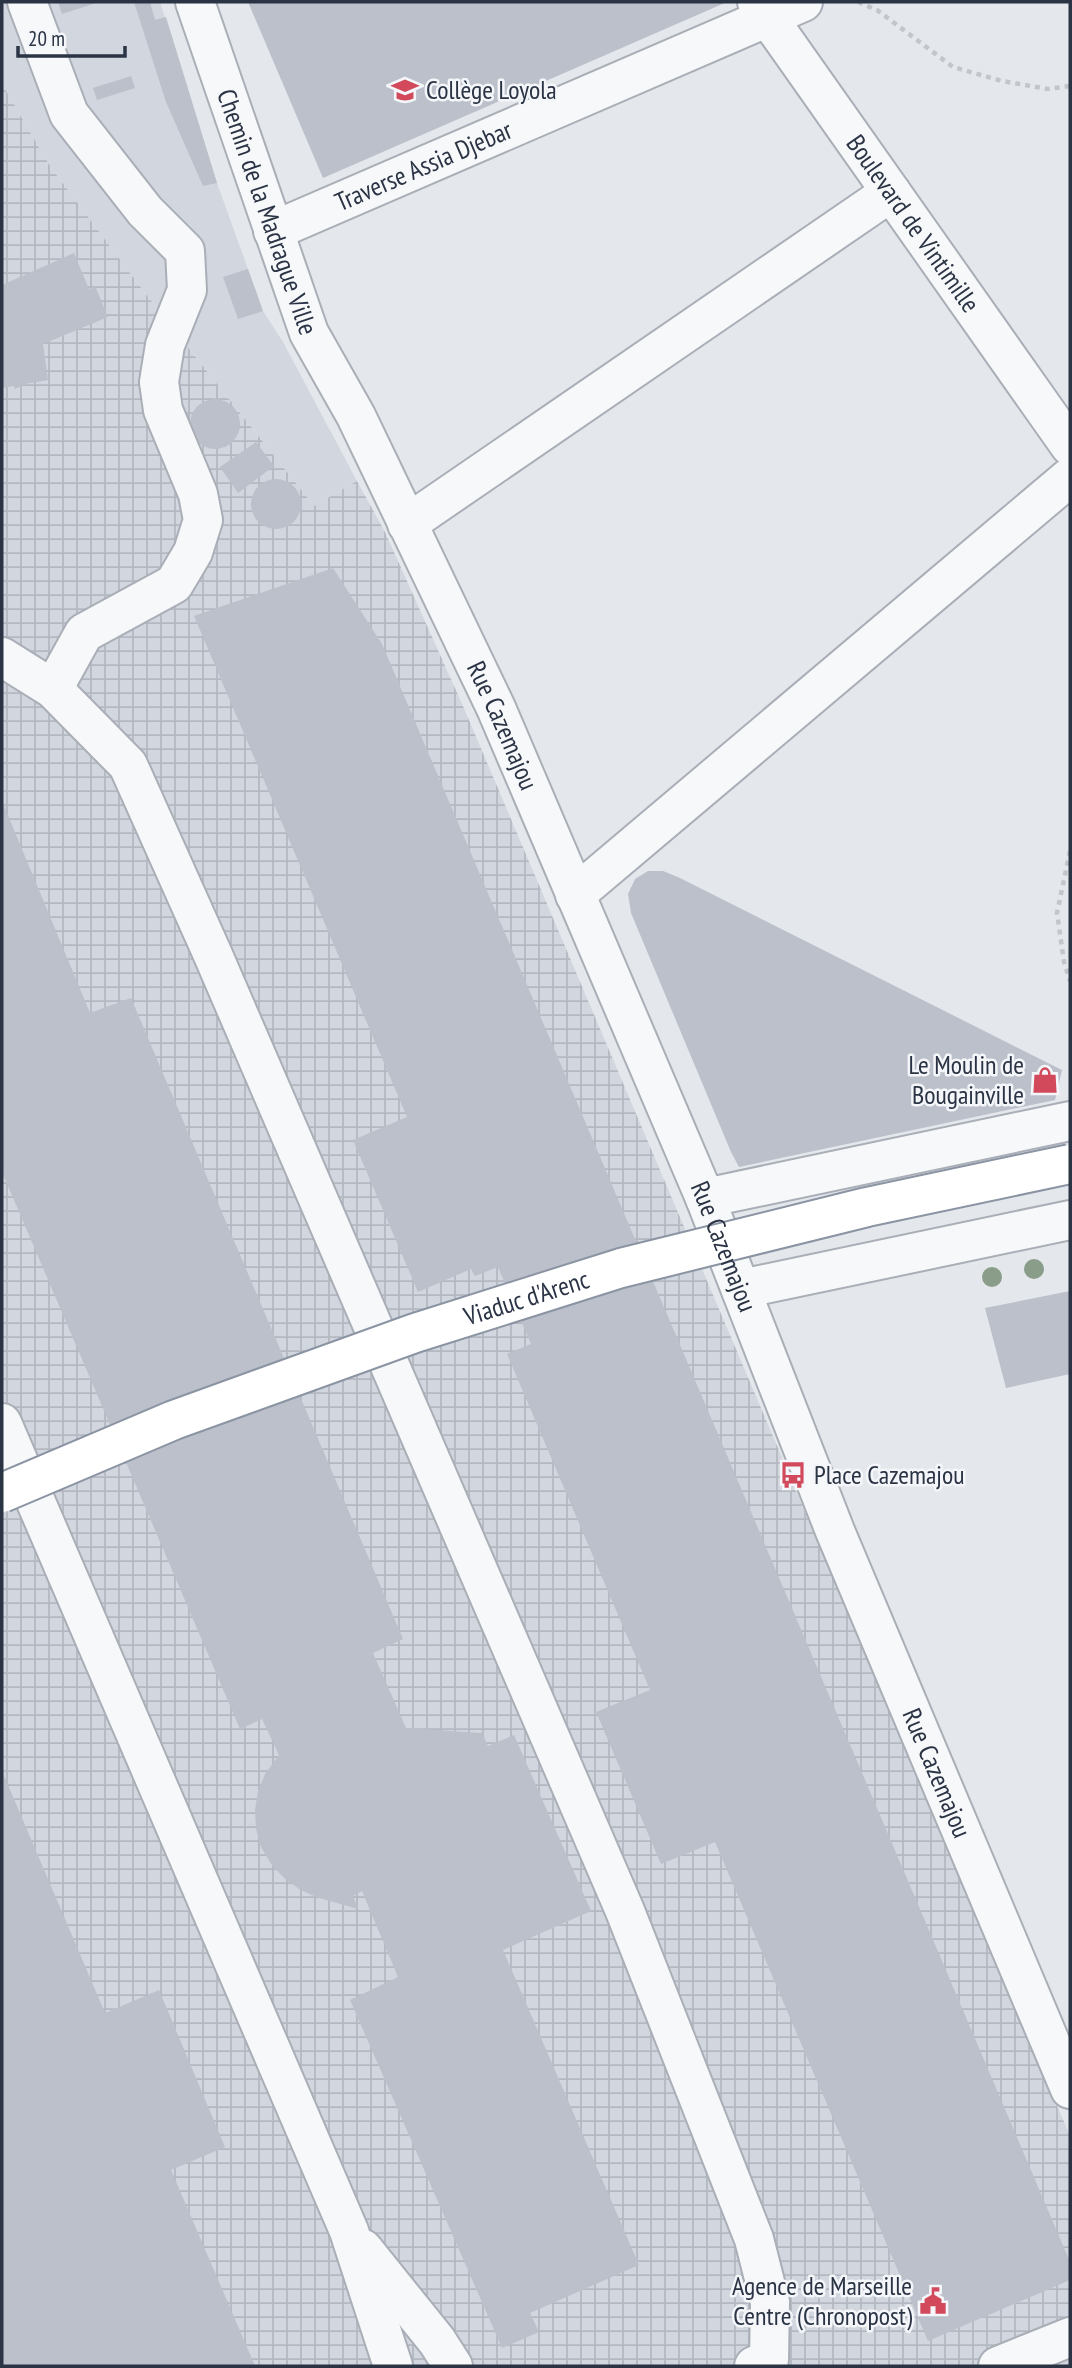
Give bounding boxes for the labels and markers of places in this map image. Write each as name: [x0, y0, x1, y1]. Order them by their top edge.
place label: Collège Loyola: [426, 73, 557, 106]
school or university icon: Collège Loyola: [390, 75, 420, 105]
place label: Le Moulin de Bougainville: [908, 1048, 1024, 1111]
shop icon: Le Moulin de Bougainville: [1030, 1065, 1060, 1095]
place label: Place Cazemajou: [814, 1458, 964, 1491]
bus stop icon: Place Cazemajou: [778, 1460, 808, 1490]
place label: Agence de Marseille Centre (Chronopost): [732, 2269, 912, 2332]
public building icon: Agence de Marseille Centre (Chronopost): [918, 2286, 948, 2316]

